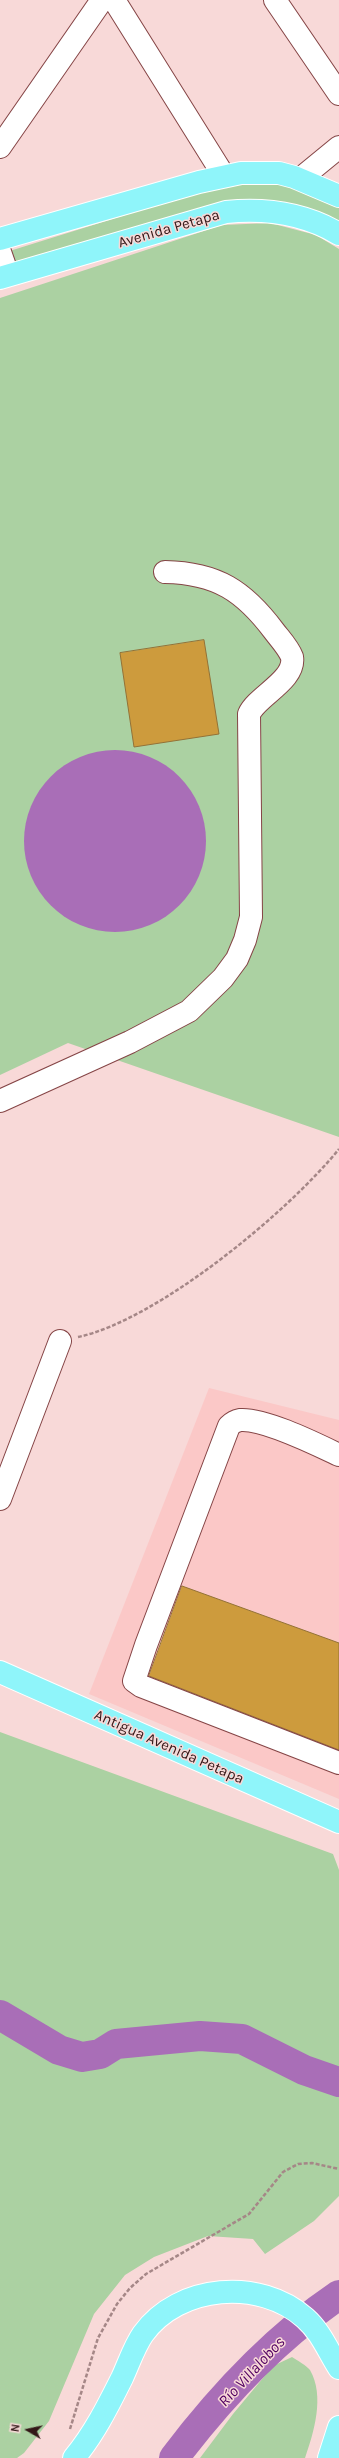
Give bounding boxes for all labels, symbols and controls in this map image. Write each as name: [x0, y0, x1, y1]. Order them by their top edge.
street label: Avenida Petapa: [116, 206, 222, 252]
street label: Antigua Avenida Petapa: [91, 1706, 247, 1788]
water label: Río Villalobos: [215, 2333, 289, 2411]
north arrow: [8, 2410, 48, 2450]
text: N: [9, 2423, 23, 2433]

